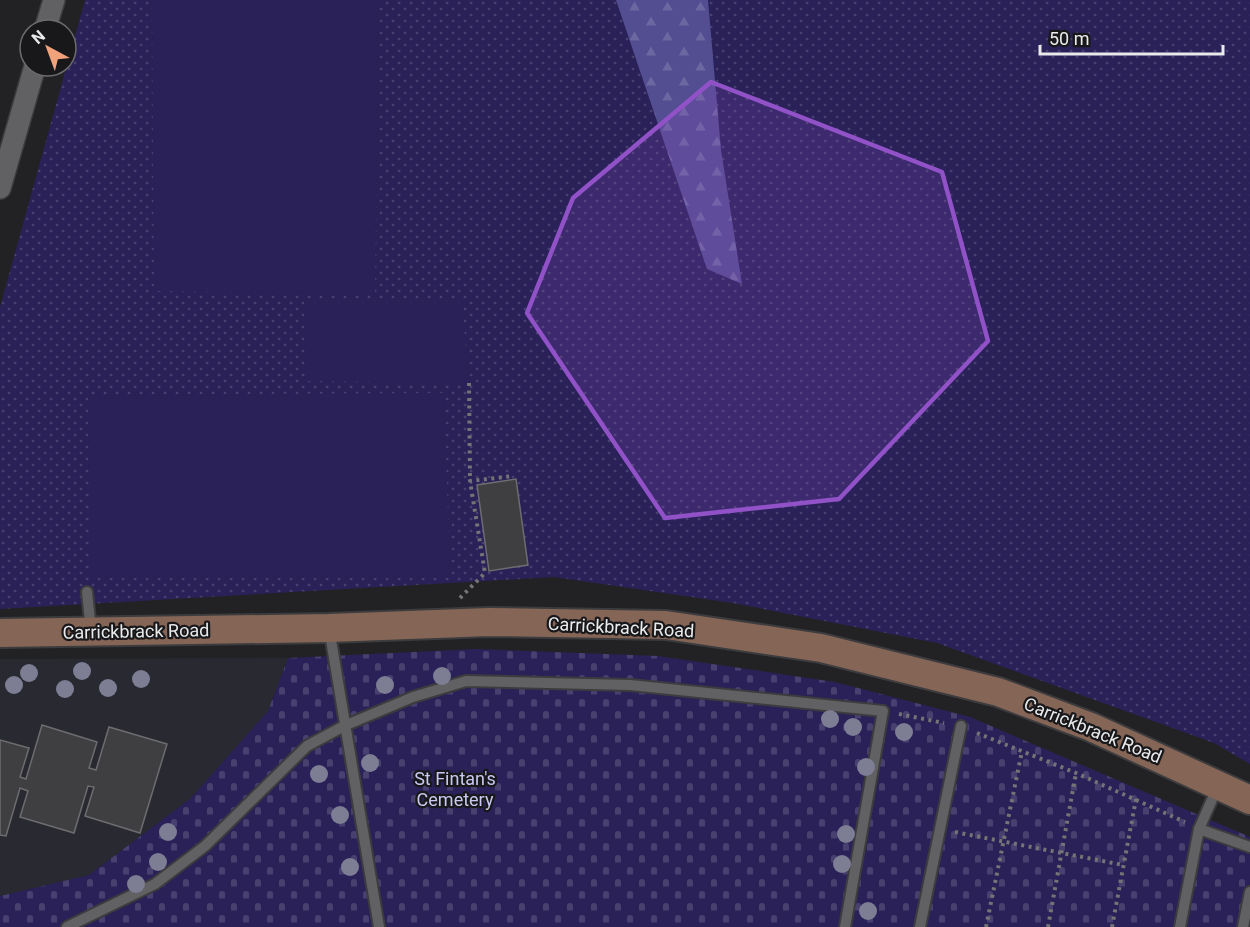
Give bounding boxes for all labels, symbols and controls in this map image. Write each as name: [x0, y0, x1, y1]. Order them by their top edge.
north arrow: [18, 18, 78, 78]
scale bar: [1040, 18, 1223, 56]
text: N: [28, 26, 49, 48]
text: 50 m: [1049, 28, 1089, 49]
street label: Carrickbrack Road: [547, 613, 695, 641]
street label: Carrickbrack Road: [63, 619, 209, 643]
street label: Carrickbrack Road: [1021, 693, 1165, 767]
park label: St Fintan's Cemetery: [414, 768, 496, 810]

